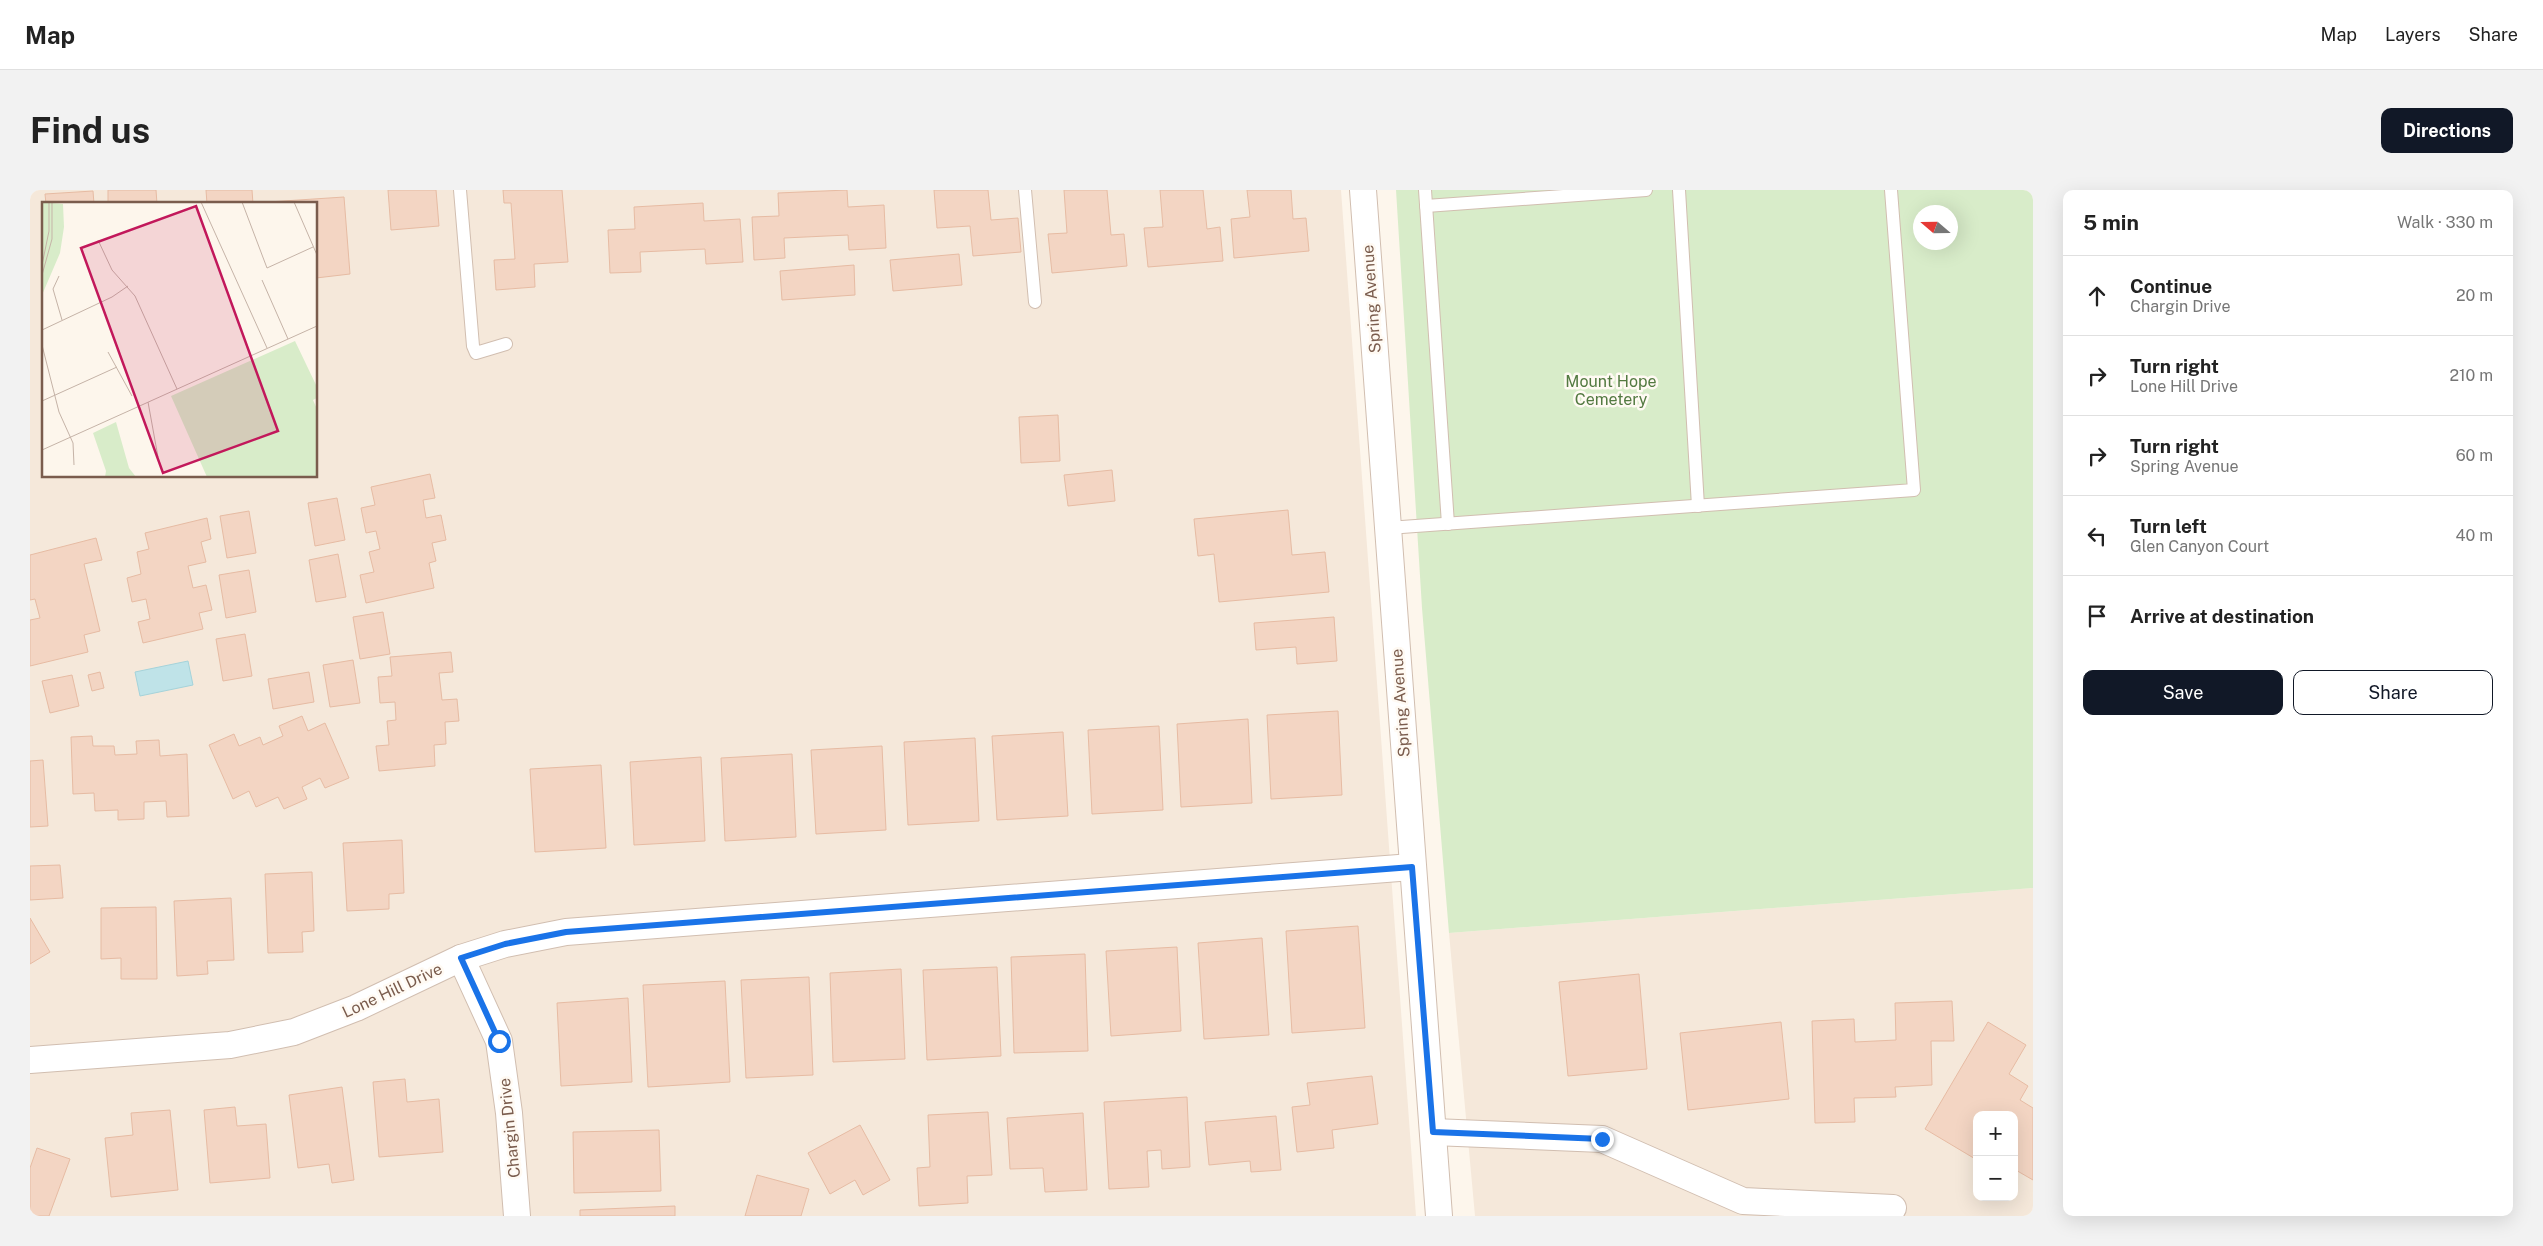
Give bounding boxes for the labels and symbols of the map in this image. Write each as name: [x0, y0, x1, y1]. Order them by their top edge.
inset map: [42, 202, 318, 478]
north arrow: [1913, 205, 1958, 250]
street label: Spring Avenue: [1358, 244, 1385, 354]
park label: Mount Hope Cemetery: [1565, 372, 1657, 409]
street label: Spring Avenue: [1387, 648, 1414, 758]
street label: Lone Hill Drive: [339, 959, 445, 1022]
route start: [488, 1030, 511, 1053]
street label: Chargin Drive: [495, 1077, 524, 1179]
route end: [1591, 1128, 1614, 1151]

